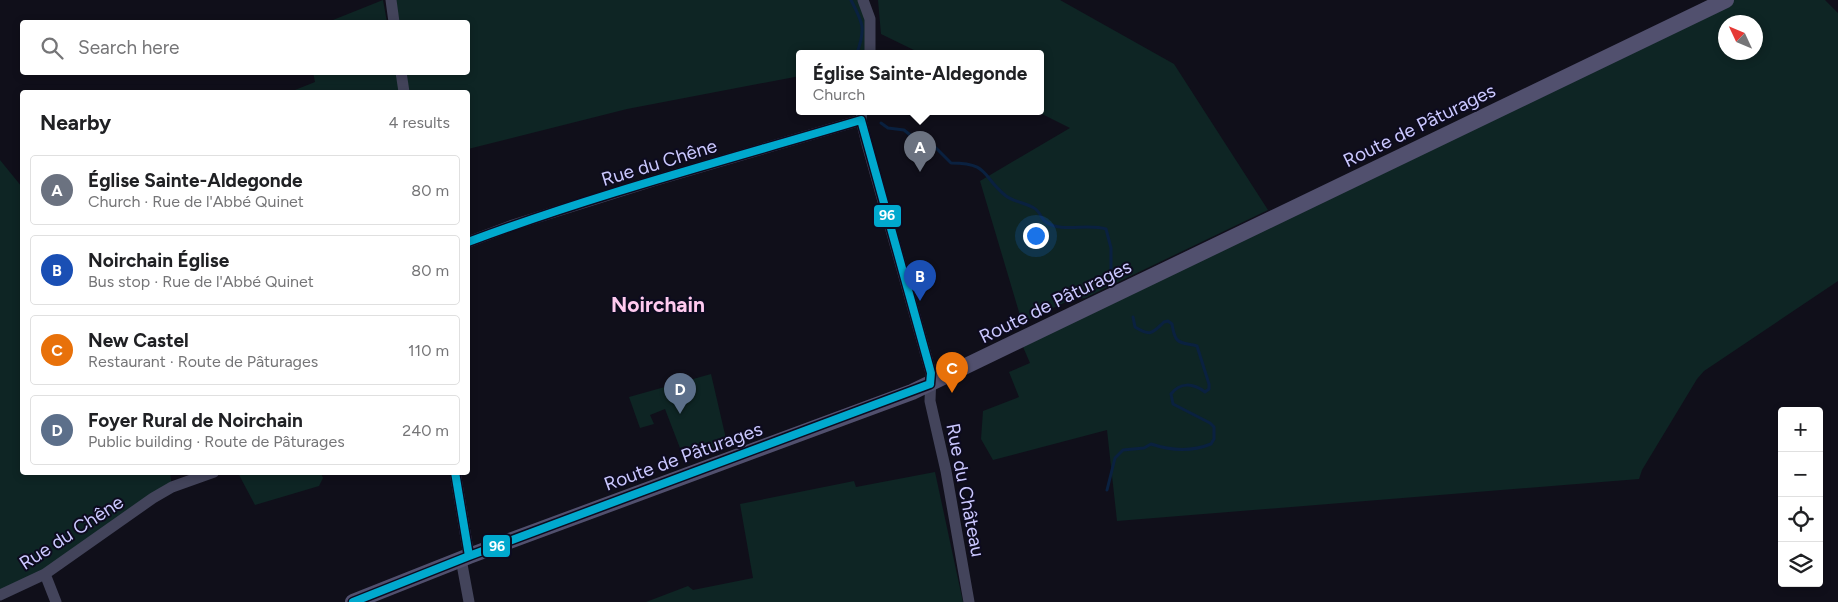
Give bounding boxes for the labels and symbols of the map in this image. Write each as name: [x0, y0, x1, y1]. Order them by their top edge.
north arrow: [1718, 15, 1763, 60]
street label: Route de Pâturages: [1339, 79, 1499, 172]
pin: A: [904, 131, 936, 172]
street label: Rue du Chêne: [599, 134, 720, 191]
line badge: 96: [873, 204, 902, 228]
text: 96: [879, 207, 895, 224]
your location: [1023, 223, 1049, 249]
street label: Route de Pâturages: [975, 255, 1135, 348]
pin: B: [904, 260, 936, 301]
district label: Noirchain: [611, 292, 705, 317]
pin: C: [936, 352, 968, 393]
pin: D: [664, 373, 696, 414]
street label: Route de Pâturages: [601, 417, 766, 496]
street label: Rue du Château: [941, 421, 990, 559]
street label: Rue du Chêne: [15, 490, 128, 575]
line badge: 96: [482, 534, 511, 558]
text: 96: [489, 538, 505, 555]

